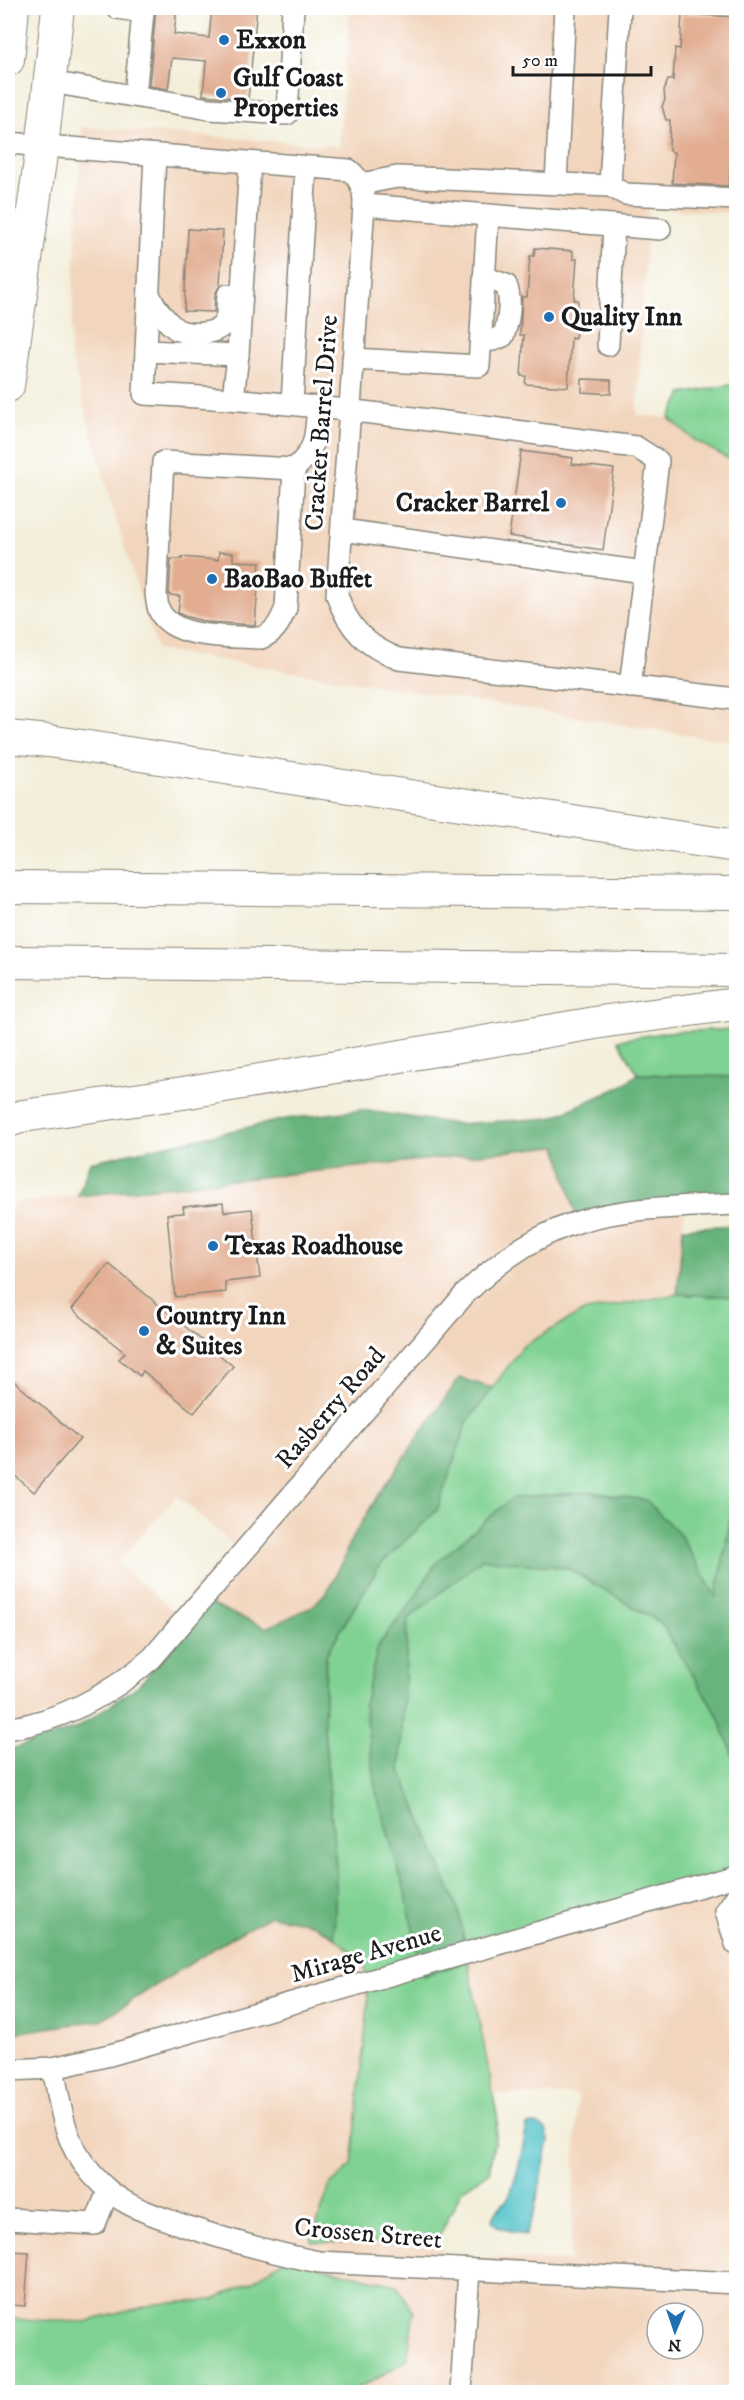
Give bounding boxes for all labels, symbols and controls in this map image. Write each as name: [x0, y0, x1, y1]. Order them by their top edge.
place label: Exxon: [236, 24, 306, 57]
marker: Exxon: [217, 33, 231, 47]
scale bar: [513, 39, 651, 77]
text: 50 m: [522, 50, 558, 72]
place label: Gulf Coast Properties: [233, 62, 344, 125]
marker: Gulf Coast Properties: [214, 86, 228, 100]
place label: Quality Inn: [561, 301, 683, 334]
marker: Quality Inn: [542, 310, 556, 324]
street label: Cracker Barrel Drive: [298, 314, 346, 532]
place label: Cracker Barrel: [396, 487, 550, 520]
marker: Cracker Barrel: [554, 496, 568, 510]
place label: BaoBao Buffet: [224, 563, 373, 596]
marker: BaoBao Buffet: [205, 572, 219, 586]
place label: Texas Roadhouse: [224, 1230, 403, 1263]
marker: Texas Roadhouse: [206, 1239, 220, 1253]
place label: Country Inn & Suites: [156, 1300, 286, 1363]
marker: Country Inn & Suites: [137, 1324, 151, 1338]
street label: Rasberry Road: [269, 1340, 393, 1476]
street label: Mirage Avenue: [287, 1917, 445, 1991]
street label: Crossen Street: [293, 2211, 443, 2257]
north arrow: [645, 2301, 705, 2361]
text: N: [668, 2335, 681, 2355]

